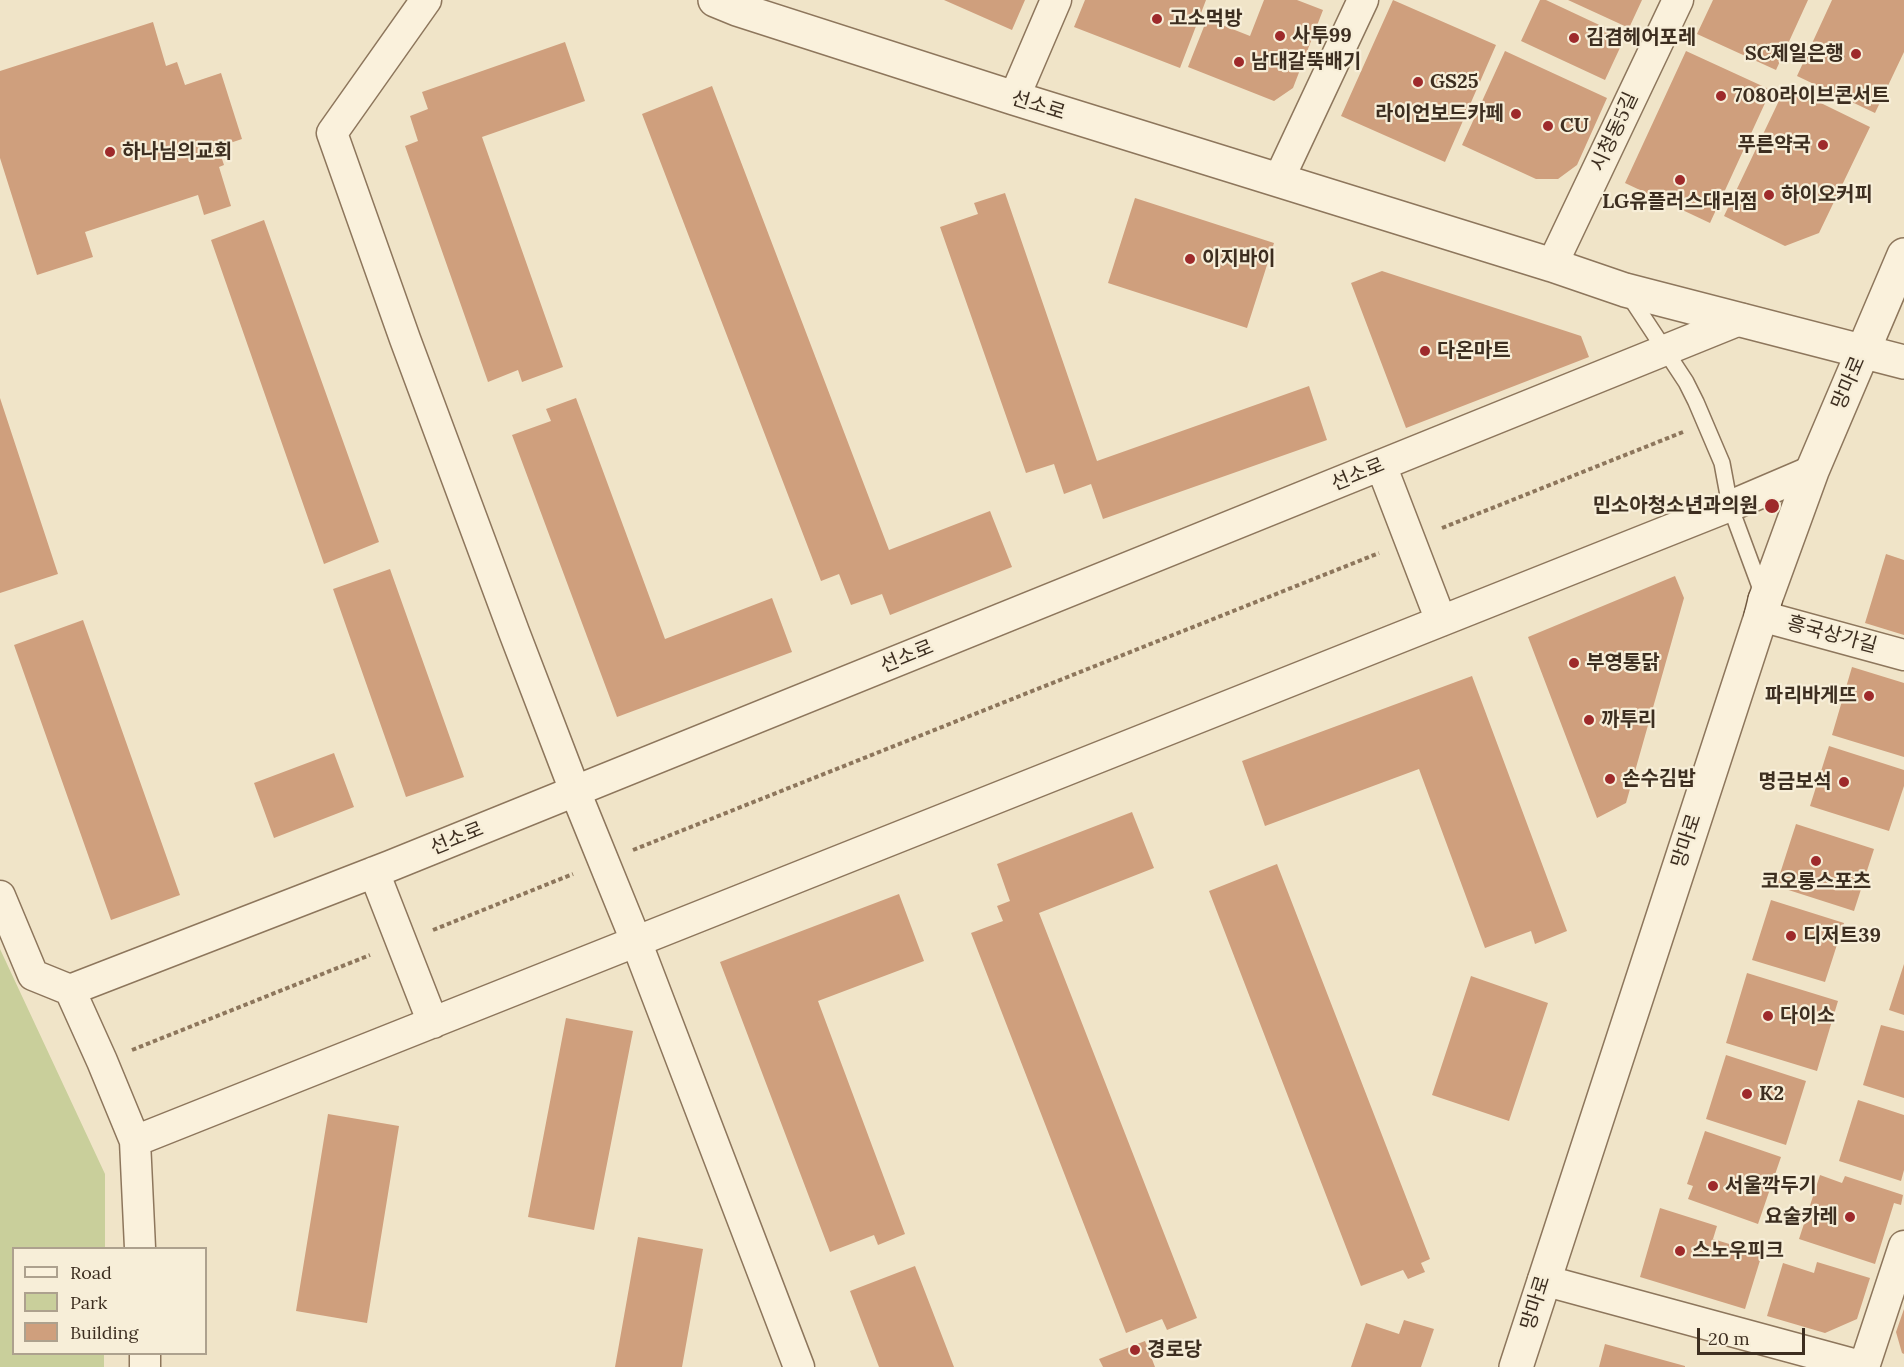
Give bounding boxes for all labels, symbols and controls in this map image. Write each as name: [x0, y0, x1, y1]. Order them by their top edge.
place label: 고소먹방: [1169, 7, 1243, 31]
marker: 고소먹방: [1150, 12, 1164, 26]
place label: 사투99: [1292, 24, 1352, 48]
place label: 김겸헤어포레: [1586, 26, 1696, 50]
marker: 사투99: [1273, 29, 1287, 43]
marker: 김겸헤어포레: [1567, 31, 1581, 45]
place label: SC제일은행: [1745, 42, 1844, 66]
marker: SC제일은행: [1849, 47, 1863, 61]
place label: 남대갈뚝배기: [1251, 50, 1361, 74]
marker: 남대갈뚝배기: [1232, 55, 1246, 69]
place label: GS25: [1430, 70, 1478, 94]
marker: GS25: [1411, 75, 1425, 89]
place label: 7080라이브콘서트: [1733, 84, 1890, 108]
street label: 선소로: [1008, 86, 1068, 126]
street label: 시청동5길: [1586, 89, 1644, 175]
marker: 7080라이브콘서트: [1714, 89, 1728, 103]
place label: 라이언보드카페: [1375, 102, 1504, 126]
marker: 라이언보드카페: [1509, 107, 1523, 121]
place label: CU: [1560, 114, 1589, 138]
marker: CU: [1541, 119, 1555, 133]
place label: 푸른약국: [1737, 133, 1811, 157]
marker: 푸른약국: [1816, 138, 1830, 152]
place label: 하나님의교회: [122, 140, 232, 164]
marker: 하나님의교회: [103, 145, 117, 159]
marker: LG유플러스대리점: [1673, 173, 1687, 187]
place label: 하이오커피: [1781, 183, 1873, 207]
marker: 하이오커피: [1762, 188, 1776, 202]
place label: LG유플러스대리점: [1602, 190, 1758, 214]
place label: 이지바이: [1202, 247, 1276, 271]
marker: 이지바이: [1183, 252, 1197, 266]
place label: 다온마트: [1437, 339, 1511, 363]
marker: 다온마트: [1418, 344, 1432, 358]
street label: 망마로: [1827, 353, 1871, 413]
street label: 선소로: [1328, 454, 1388, 496]
place label: 민소아청소년과의원: [1592, 494, 1758, 518]
marker: 민소아청소년과의원: [1763, 497, 1781, 515]
street label: 흥국상가길: [1784, 612, 1880, 658]
street label: 선소로: [877, 636, 937, 678]
place label: 부영통닭: [1586, 651, 1660, 675]
marker: 부영통닭: [1567, 656, 1581, 670]
place label: 파리바게뜨: [1765, 684, 1857, 708]
marker: 파리바게뜨: [1862, 689, 1876, 703]
place label: 까투리: [1601, 708, 1656, 732]
marker: 까투리: [1582, 713, 1596, 727]
place label: 손수김밥: [1622, 767, 1696, 791]
place label: 명금보석: [1758, 770, 1832, 794]
marker: 손수김밥: [1603, 772, 1617, 786]
marker: 명금보석: [1837, 775, 1851, 789]
street label: 망마로: [1667, 811, 1707, 871]
street label: 선소로: [427, 818, 487, 860]
marker: 코오롱스포츠: [1809, 854, 1823, 868]
place label: 코오롱스포츠: [1761, 870, 1871, 894]
place label: 디저트39: [1803, 924, 1881, 948]
marker: 디저트39: [1784, 929, 1798, 943]
place label: 다이소: [1780, 1004, 1835, 1028]
marker: 다이소: [1761, 1009, 1775, 1023]
place label: K2: [1759, 1082, 1784, 1106]
marker: K2: [1740, 1087, 1754, 1101]
place label: 서울깍두기: [1725, 1174, 1817, 1198]
marker: 서울깍두기: [1706, 1179, 1720, 1193]
place label: 요술카레: [1764, 1205, 1838, 1229]
marker: 요술카레: [1843, 1210, 1857, 1224]
place label: 스노우피크: [1692, 1239, 1784, 1263]
marker: 스노우피크: [1673, 1244, 1687, 1258]
legend: [12, 1247, 207, 1355]
text: Road: [70, 1261, 112, 1284]
street label: 망마로: [1516, 1273, 1556, 1333]
text: Park: [70, 1291, 107, 1314]
scale bar: [1700, 1316, 1808, 1354]
text: Building: [70, 1321, 138, 1344]
text: 20 m: [1708, 1327, 1750, 1350]
place label: 경로당: [1147, 1338, 1202, 1362]
marker: 경로당: [1128, 1343, 1142, 1357]

